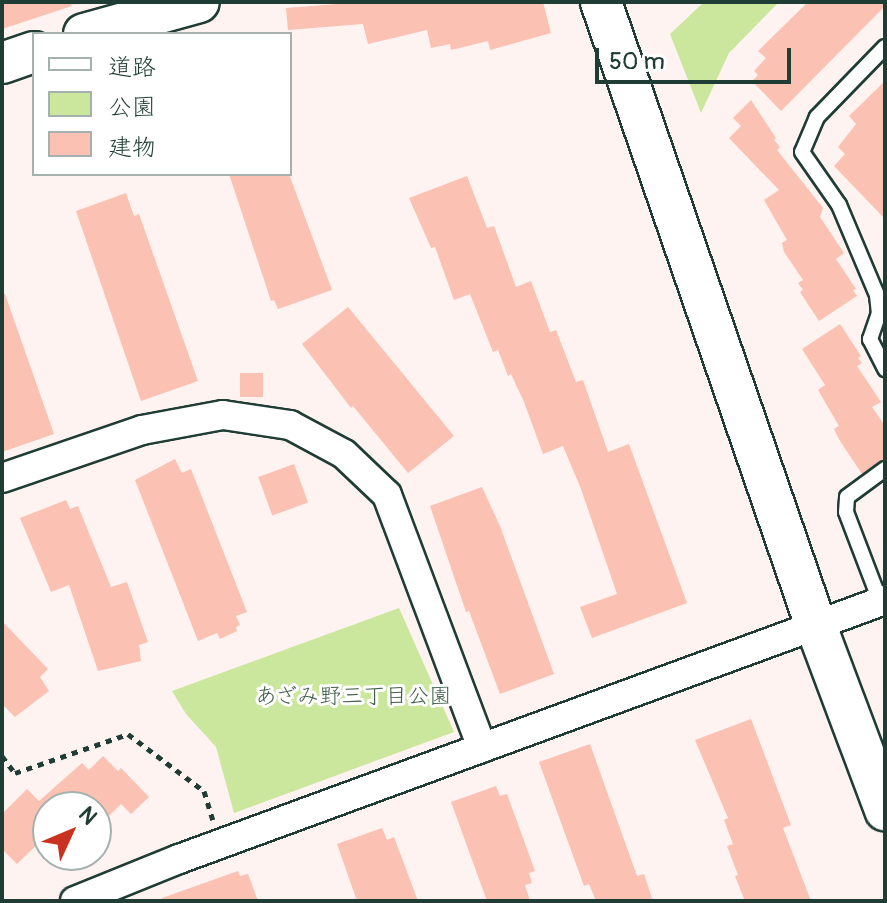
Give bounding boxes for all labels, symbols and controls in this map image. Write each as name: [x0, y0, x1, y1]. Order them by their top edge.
legend: [32, 32, 292, 176]
scale bar: [599, 32, 795, 82]
text: 50 m: [609, 47, 665, 76]
text: 道路: [108, 53, 156, 82]
text: 公園: [108, 93, 156, 122]
text: 建物: [108, 133, 156, 162]
park label: あざみ野三丁目公園: [254, 684, 452, 710]
north arrow: [32, 791, 112, 871]
text: N: [73, 801, 103, 831]

